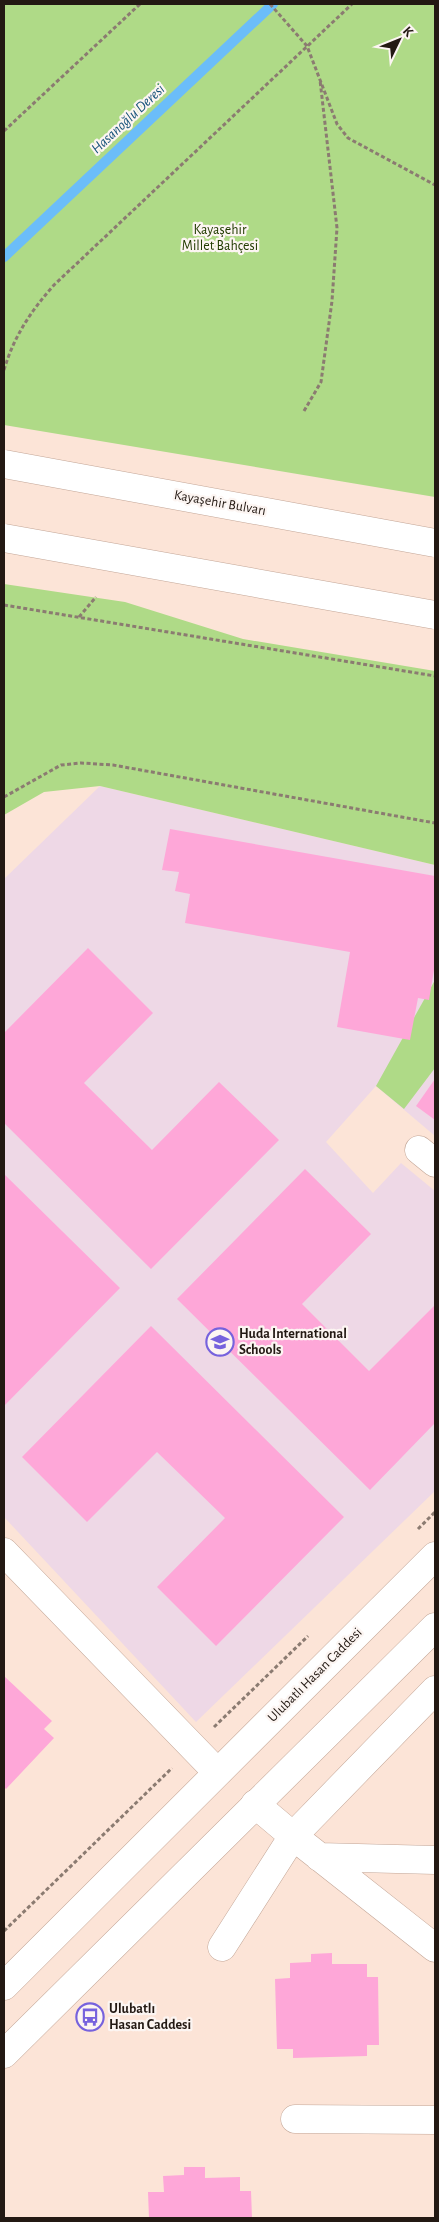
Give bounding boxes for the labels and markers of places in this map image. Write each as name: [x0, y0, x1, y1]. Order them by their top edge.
school or university icon: Huda International Schools: [205, 1327, 235, 1357]
place label: Huda International Schools: [239, 1327, 347, 1357]
bus stop icon: Ulubatlı Hasan Caddesi: [75, 2002, 105, 2032]
place label: Ulubatlı Hasan Caddesi: [109, 2002, 191, 2032]

